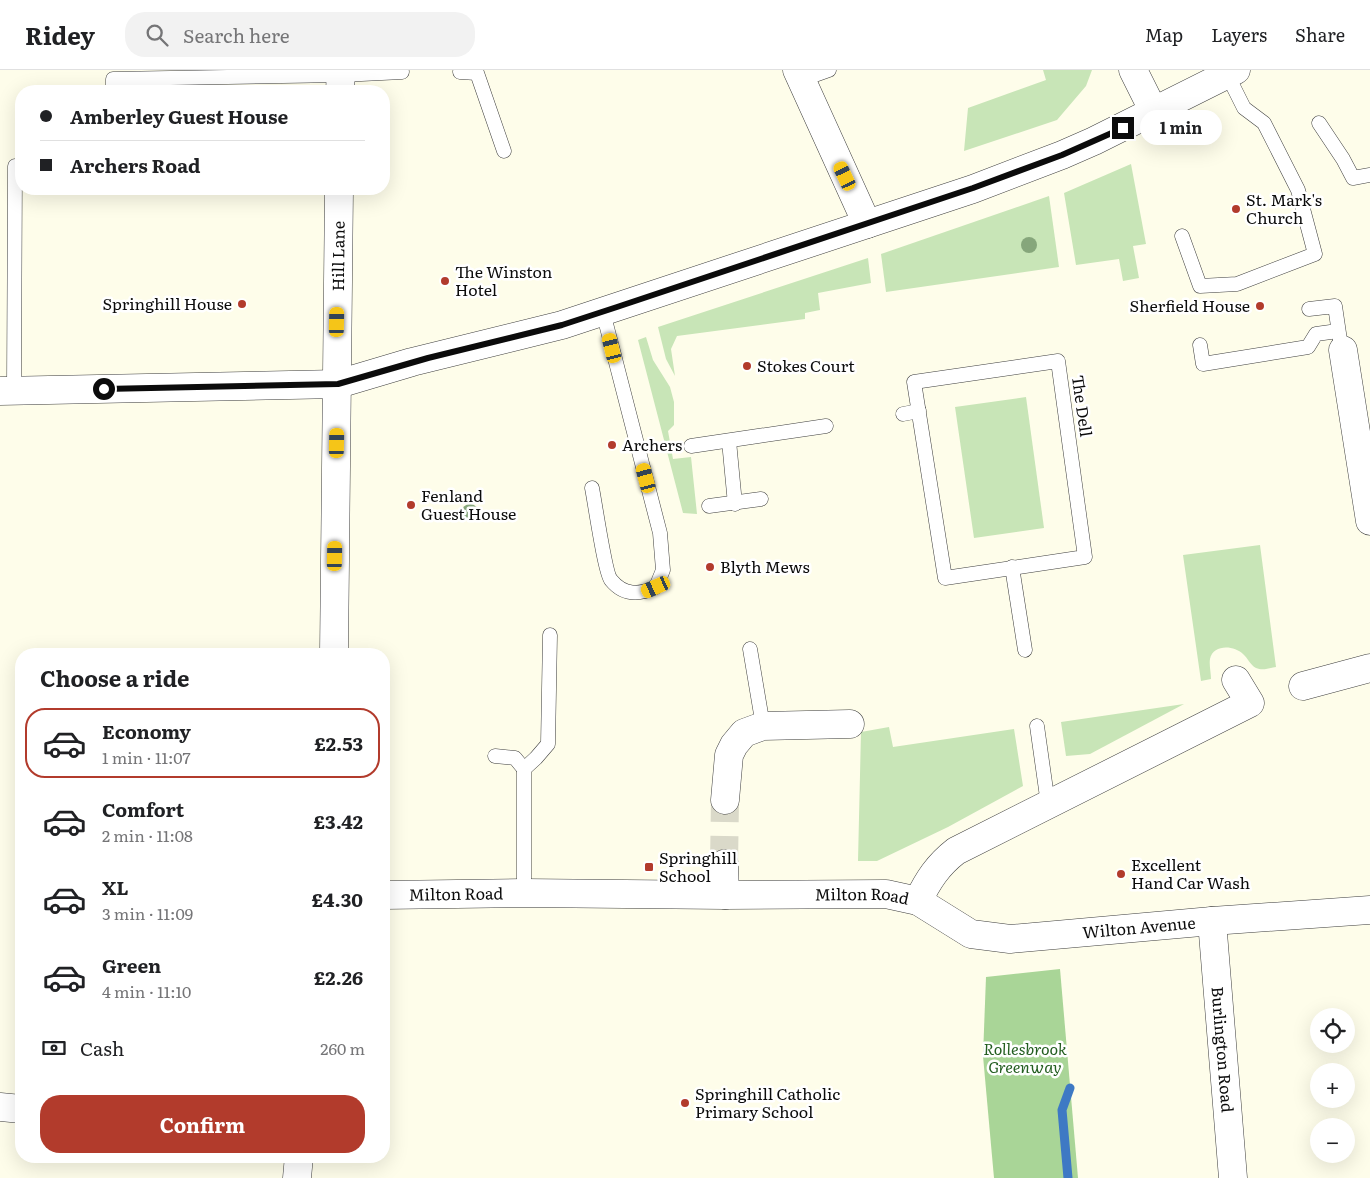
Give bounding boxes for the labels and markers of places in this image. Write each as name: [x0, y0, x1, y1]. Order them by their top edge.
place label: St. Mark's Church: [1246, 187, 1322, 229]
marker: St. Mark's Church: [1230, 203, 1242, 215]
place label: The Winston Hotel: [455, 259, 553, 301]
marker: The Winston Hotel: [439, 275, 451, 287]
place label: Springhill House: [102, 291, 232, 315]
place label: Sherfield House: [1129, 293, 1250, 317]
marker: Springhill House: [236, 298, 248, 310]
marker: Sherfield House: [1254, 300, 1266, 312]
place label: Stokes Court: [757, 353, 855, 377]
marker: Stokes Court: [741, 360, 753, 372]
place label: Archers: [622, 432, 682, 456]
marker: Archers: [606, 439, 618, 451]
place label: Fenland Guest House: [421, 483, 516, 525]
marker: Fenland Guest House: [405, 499, 417, 511]
place label: Blyth Mews: [720, 554, 810, 578]
marker: Blyth Mews: [704, 561, 716, 573]
place label: Springhill School: [659, 845, 737, 887]
place label: Excellent Hand Car Wash: [1131, 852, 1251, 894]
marker: Springhill School: [643, 861, 655, 873]
marker: Excellent Hand Car Wash: [1115, 868, 1127, 880]
place label: Springhill Catholic Primary School: [695, 1081, 840, 1123]
marker: Springhill Catholic Primary School: [679, 1097, 691, 1109]

